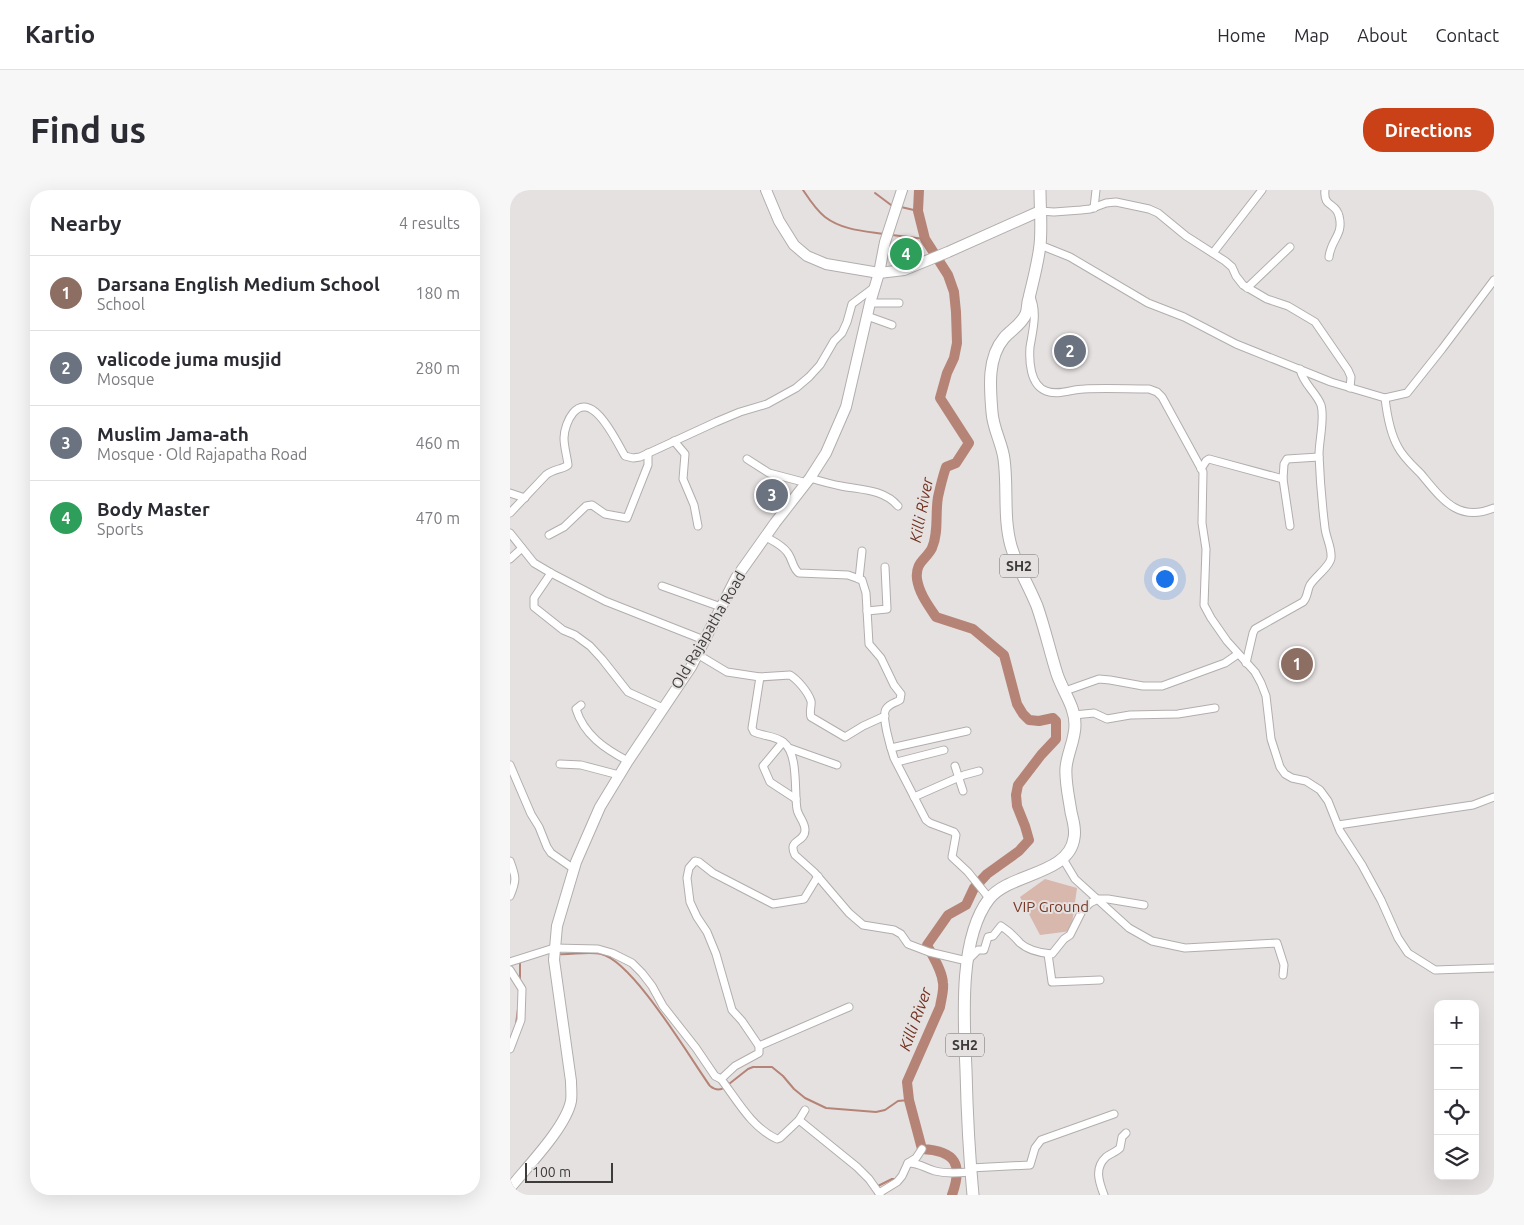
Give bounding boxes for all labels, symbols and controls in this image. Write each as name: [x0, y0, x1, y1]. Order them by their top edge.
text: Kartio: [25, 21, 95, 48]
text: Home: [1217, 25, 1266, 45]
text: Map: [1294, 25, 1329, 45]
text: About: [1357, 25, 1407, 45]
text: Contact: [1435, 25, 1499, 45]
button: Directions: [1363, 108, 1494, 152]
text: Find us: [30, 110, 146, 150]
text: Nearby: [50, 211, 121, 235]
text: 4 results: [399, 214, 460, 232]
pin: 4: [890, 235, 922, 273]
text: Darsana English Medium School: [97, 273, 380, 295]
text: 1: [61, 284, 71, 302]
text: 180 m: [415, 284, 460, 302]
text: School: [97, 295, 145, 313]
pin: 2: [1054, 332, 1086, 370]
text: valicode juma musjid: [97, 348, 282, 370]
text: 2: [61, 359, 71, 377]
text: 280 m: [415, 359, 460, 377]
text: Mosque: [97, 370, 155, 388]
text: Muslim Jama-ath: [97, 423, 249, 445]
text: 3: [61, 434, 71, 452]
text: 460 m: [415, 434, 460, 452]
text: Mosque · Old Rajapatha Road: [97, 445, 307, 463]
water label: Killi River: [906, 475, 936, 544]
pin: 3: [756, 476, 788, 514]
text: Body Master: [97, 498, 210, 520]
text: 4: [61, 509, 71, 527]
text: 470 m: [415, 509, 460, 527]
text: Sports: [97, 520, 143, 538]
road number: SH2: [1000, 554, 1038, 578]
your location: [1152, 566, 1178, 592]
street label: Old Rajapatha Road: [667, 568, 749, 692]
pin: 1: [1281, 645, 1313, 683]
park label: VIP Ground: [1013, 898, 1089, 915]
water label: Killi River: [895, 984, 935, 1053]
map controls: [1434, 1000, 1479, 1180]
button: +: [1434, 1000, 1479, 1045]
road number: SH2: [946, 1034, 984, 1056]
button: −: [1434, 1045, 1479, 1090]
button: locate: [1434, 1090, 1479, 1135]
button: layers: [1434, 1135, 1479, 1180]
scale bar: [525, 1160, 612, 1183]
text: 100 m: [532, 1164, 571, 1180]

